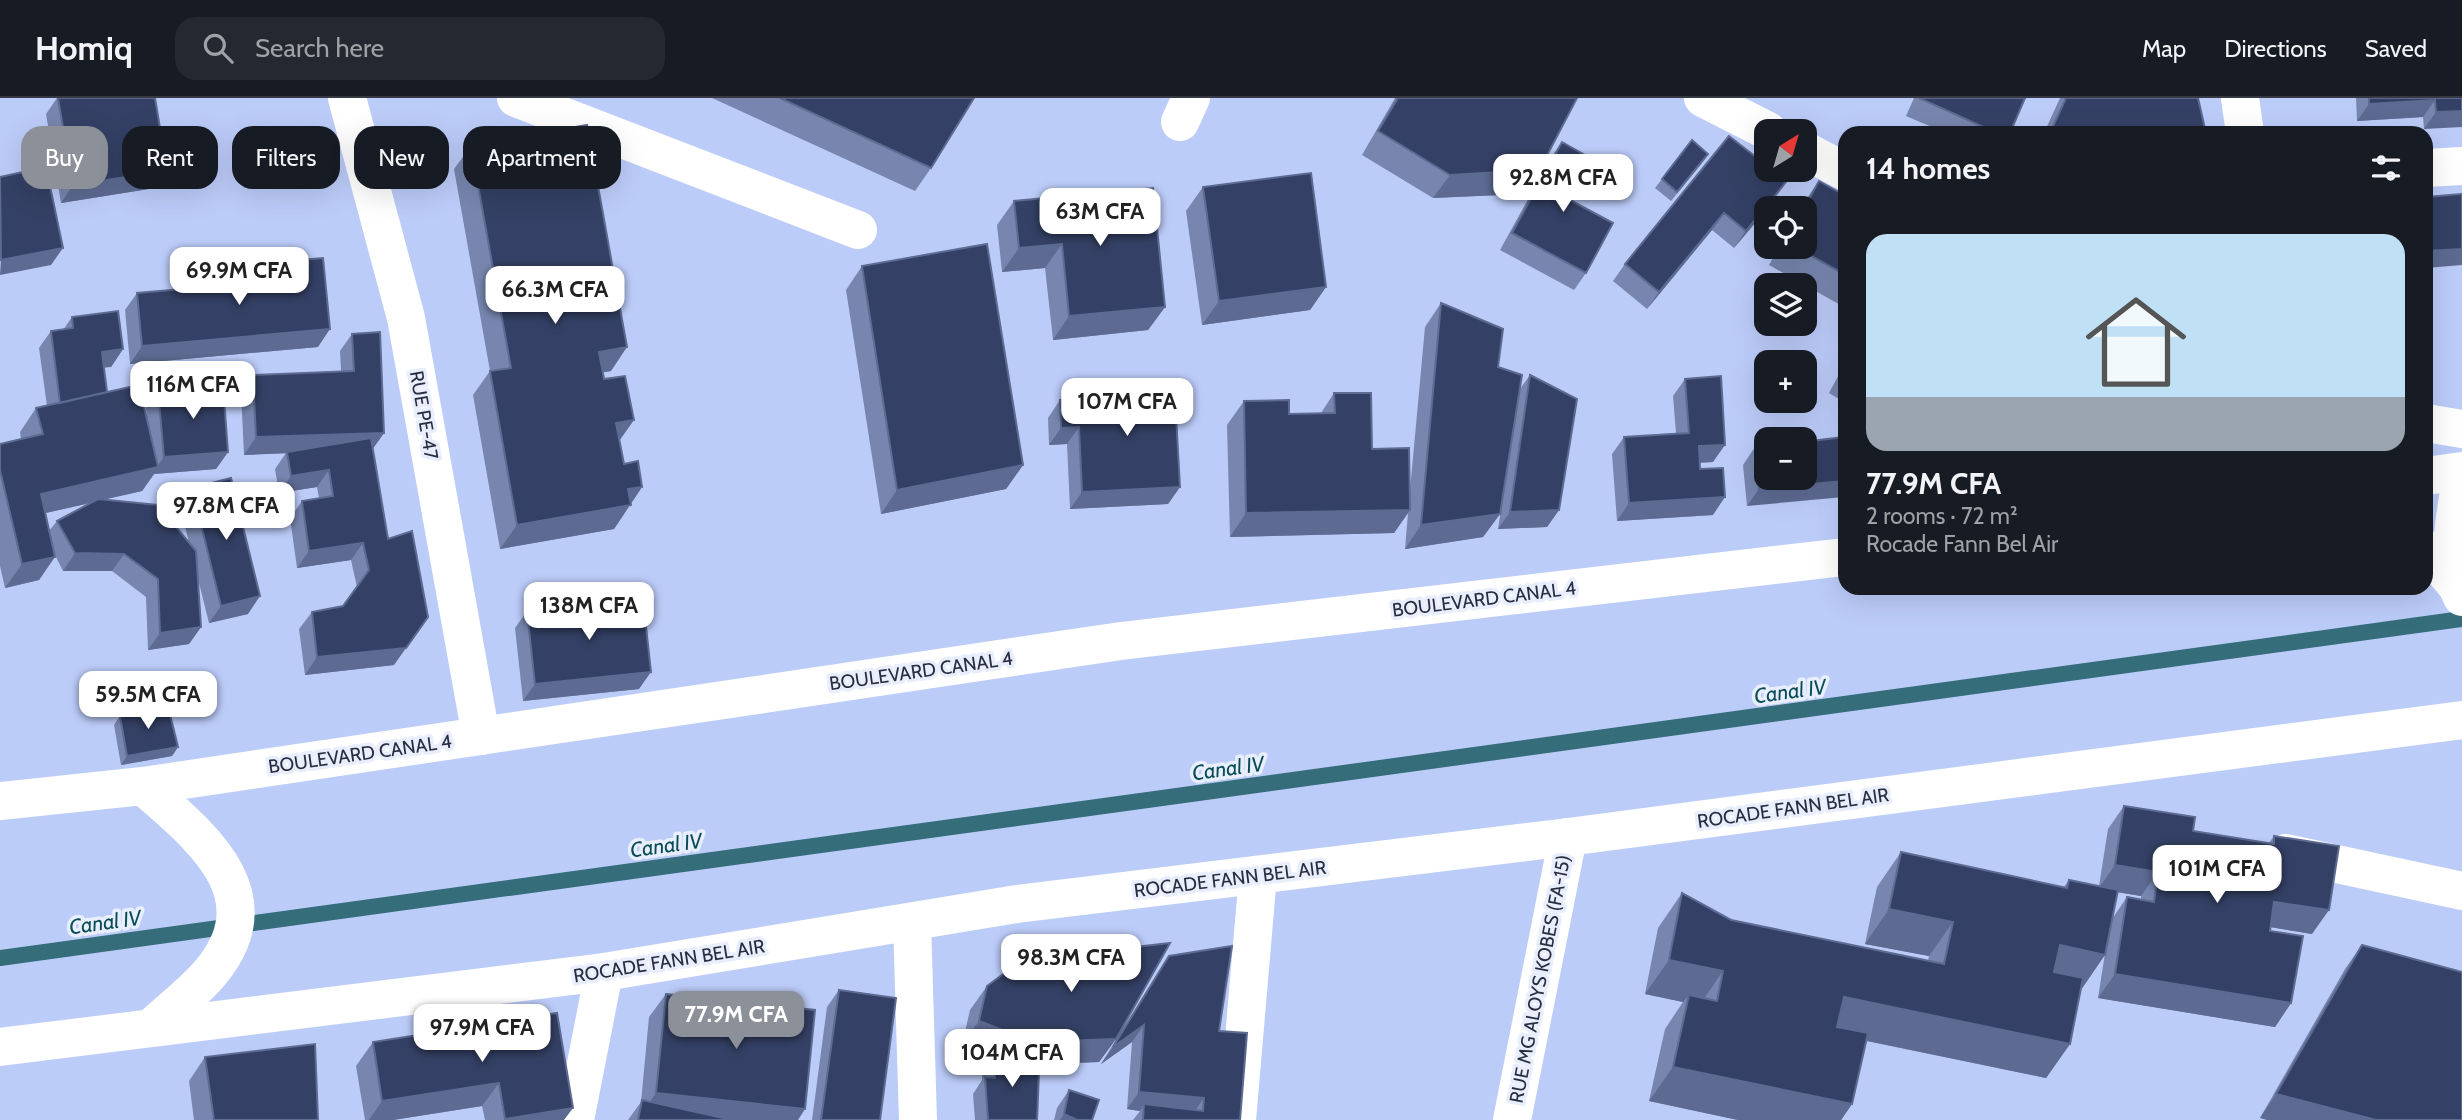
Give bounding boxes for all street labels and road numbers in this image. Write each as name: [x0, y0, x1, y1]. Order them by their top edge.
street label: RUE PE-47: [405, 369, 443, 462]
street label: BOULEVARD CANAL 4: [1391, 576, 1577, 622]
street label: BOULEVARD CANAL 4: [828, 647, 1014, 695]
street label: BOULEVARD CANAL 4: [267, 730, 453, 778]
street label: ROCADE FANN BEL AIR: [1696, 783, 1891, 833]
street label: RUE MG ALOYS KOBES (FA-15): [1505, 853, 1575, 1105]
street label: ROCADE FANN BEL AIR: [1133, 856, 1328, 902]
street label: ROCADE FANN BEL AIR: [572, 934, 767, 987]

